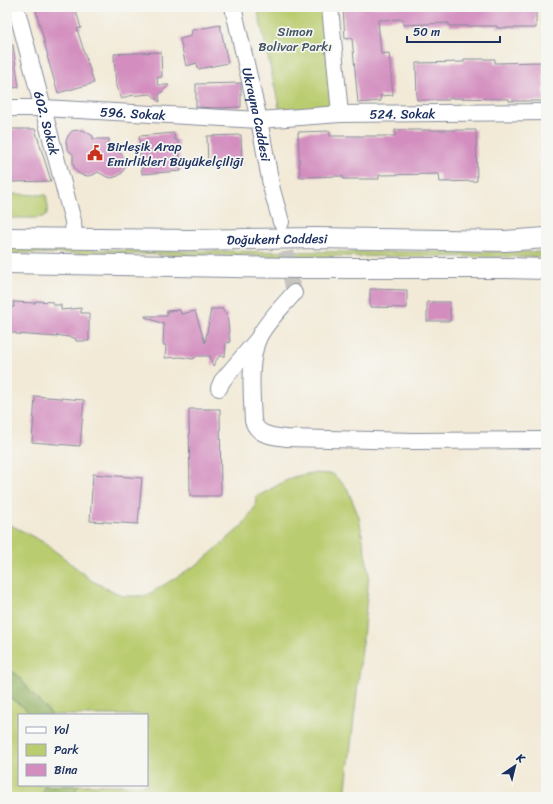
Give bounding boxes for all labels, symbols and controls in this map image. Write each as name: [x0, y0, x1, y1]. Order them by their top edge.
scale bar: [407, 18, 500, 44]
park label: Simon Bolivar Parkı: [258, 20, 332, 58]
text: 50 m: [413, 21, 440, 43]
street label: Ukrayna Caddesi: [235, 65, 278, 164]
street label: 602. Sokak: [27, 88, 66, 158]
street label: 596. Sokak: [99, 100, 166, 127]
street label: 524. Sokak: [369, 102, 436, 126]
place label: Birleşik Arap Emirlikleri Büyükelçiliği: [107, 135, 244, 173]
public building icon: Birleşik Arap Emirlikleri Büyükelçiliği: [86, 144, 104, 162]
street label: Doğukent Caddesi: [226, 227, 328, 251]
legend: [18, 714, 148, 786]
text: Yol: [54, 719, 69, 741]
text: Park: [54, 739, 79, 761]
north arrow: [495, 746, 535, 786]
text: K: [511, 748, 530, 769]
text: Bina: [54, 759, 78, 781]

